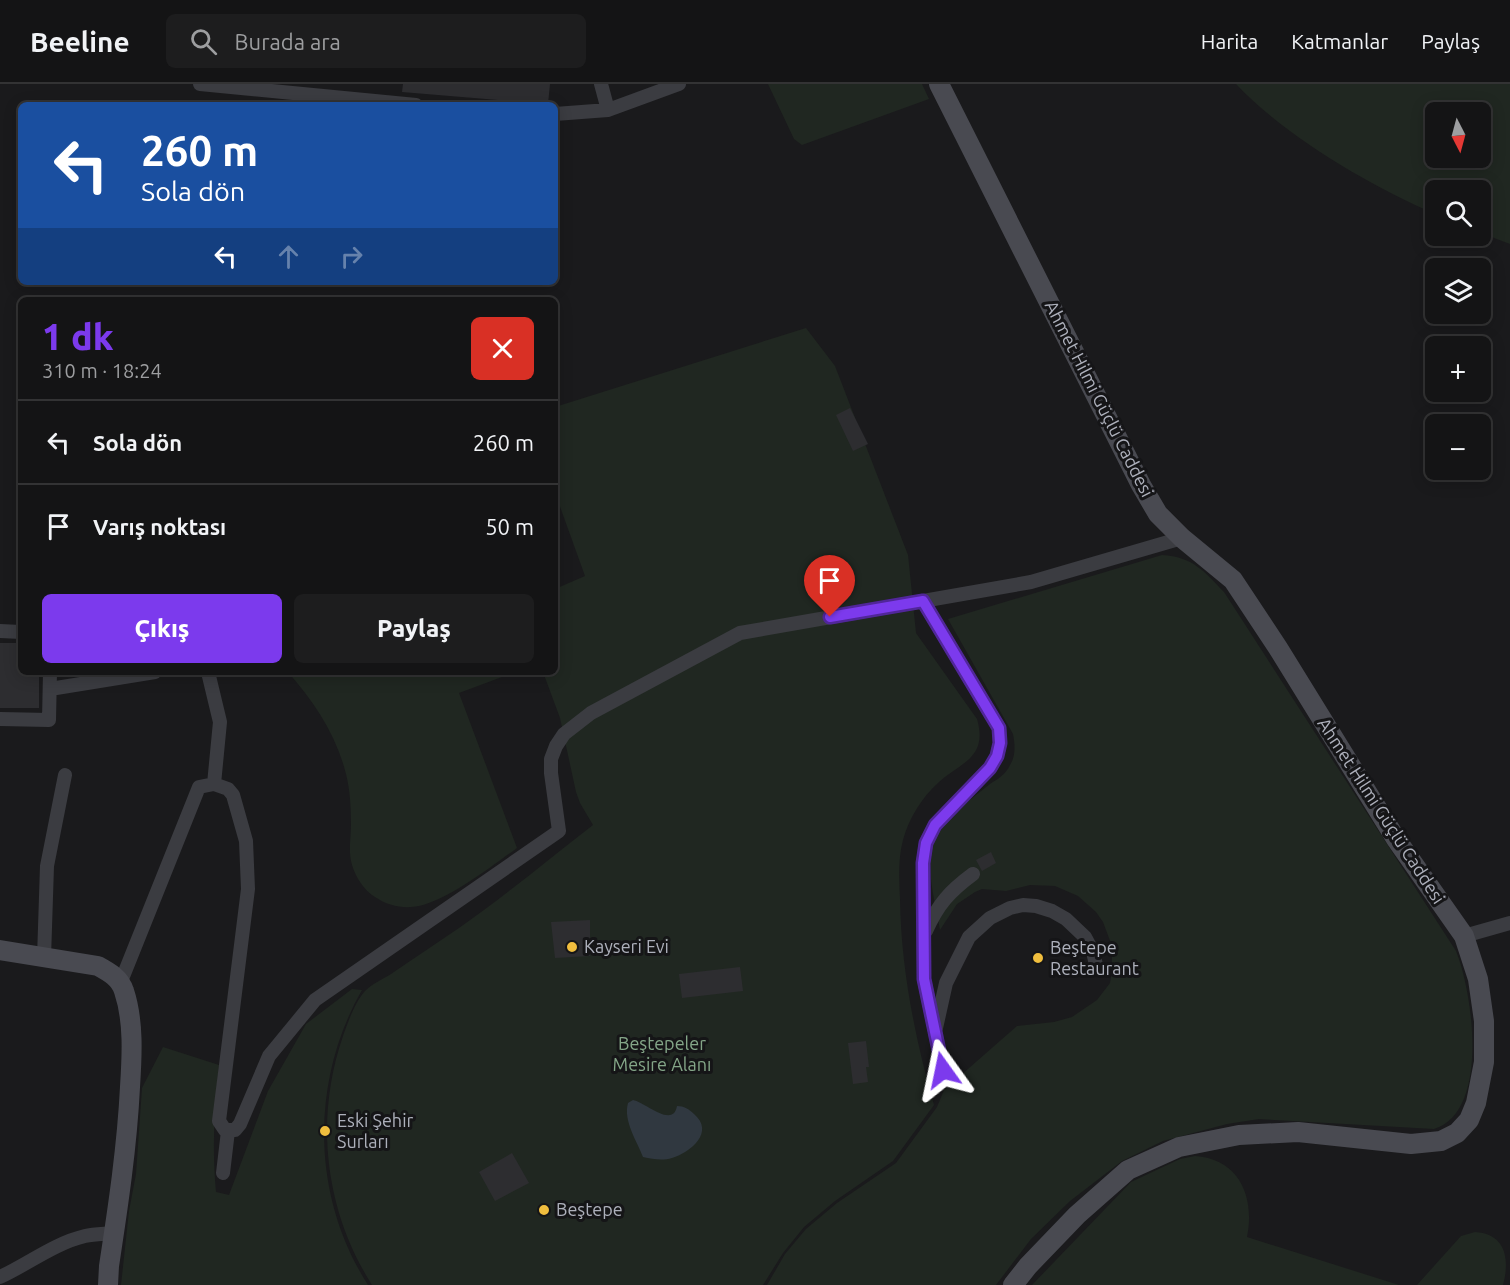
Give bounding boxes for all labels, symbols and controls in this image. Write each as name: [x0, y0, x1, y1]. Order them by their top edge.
search box: [166, 14, 586, 68]
icon: search: [187, 25, 220, 58]
text: Beeline: [30, 26, 130, 57]
text: Burada ara: [235, 29, 341, 54]
text: Harita: [1201, 29, 1258, 53]
text: Katmanlar: [1291, 29, 1388, 53]
text: Paylaş: [1421, 29, 1480, 53]
north arrow: [1425, 102, 1491, 168]
map controls: [1425, 102, 1491, 480]
icon: left: [42, 126, 120, 204]
text: 260 m: [141, 127, 258, 174]
text: Sola dön: [141, 176, 245, 206]
button: search: [1425, 180, 1491, 246]
icon: left: [209, 240, 242, 273]
icon: ahead: [272, 240, 305, 273]
icon: right: [335, 240, 368, 273]
button: layers: [1425, 258, 1491, 324]
street label: Ahmet Hilmi Güçlü Caddesi: [1042, 297, 1158, 500]
text: 1 dk: [42, 316, 114, 357]
button: close: [471, 317, 534, 380]
button: +: [1425, 336, 1491, 402]
text: 310 m · 18:24: [42, 359, 162, 382]
button: −: [1425, 414, 1491, 480]
icon: left: [42, 426, 75, 459]
text: Sola dön: [93, 430, 182, 455]
text: 260 m: [473, 430, 534, 455]
icon: arrive: [42, 510, 75, 543]
text: Varış noktası: [93, 514, 226, 539]
text: 50 m: [485, 514, 534, 539]
pin: [804, 555, 855, 617]
icon: arrive: [813, 564, 846, 597]
button: Çıkış: [42, 594, 282, 663]
button: Paylaş: [294, 594, 534, 663]
street label: Ahmet Hilmi Güçlü Caddesi: [1314, 714, 1449, 907]
place label: Kayseri Evi: [584, 936, 669, 956]
place label: Beştepe Restaurant: [1050, 937, 1139, 978]
marker: Kayseri Evi: [565, 940, 579, 954]
marker: Beştepe Restaurant: [1031, 951, 1045, 965]
park label: Beştepeler Mesire Alanı: [613, 1033, 711, 1074]
position arrow: [911, 1038, 975, 1102]
place label: Eski Şehir Surları: [337, 1110, 414, 1151]
marker: Eski Şehir Surları: [318, 1124, 332, 1138]
place label: Beştepe: [556, 1199, 623, 1219]
marker: Beştepe: [537, 1203, 551, 1217]

